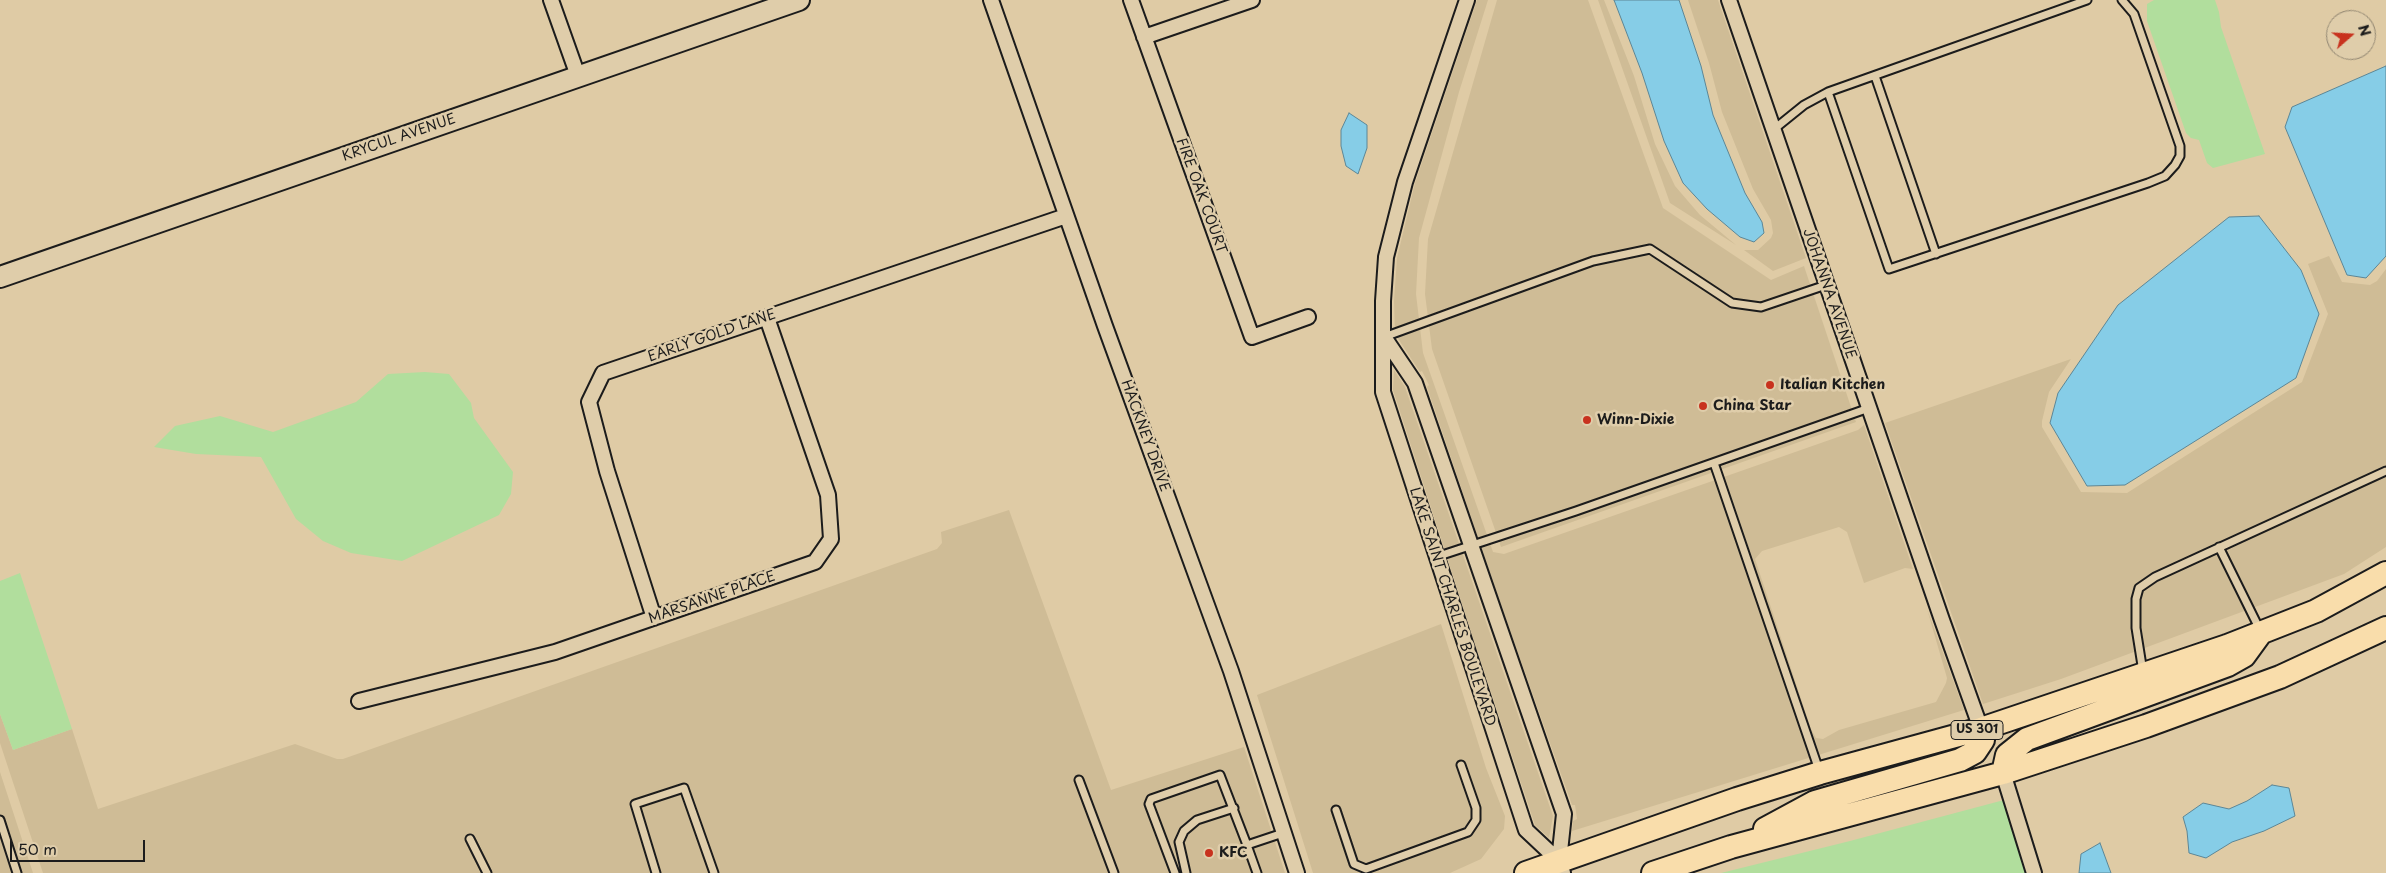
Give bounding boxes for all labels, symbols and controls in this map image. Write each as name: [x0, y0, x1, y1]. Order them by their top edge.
north arrow: [2326, 10, 2376, 60]
text: N: [2353, 22, 2376, 39]
street label: KRYCUL AVENUE: [340, 111, 458, 165]
street label: FIRE OAK COURT: [1172, 136, 1230, 256]
street label: JOHANNA AVENUE: [1799, 227, 1859, 361]
street label: EARLY GOLD LANE: [646, 306, 778, 366]
place label: Italian Kitchen: [1780, 377, 1885, 393]
street label: HACKNEY DRIVE: [1117, 378, 1173, 494]
marker: Italian Kitchen: [1764, 379, 1776, 391]
place label: China Star: [1713, 398, 1792, 414]
marker: China Star: [1697, 400, 1709, 412]
place label: Winn-Dixie: [1597, 412, 1674, 428]
marker: Winn-Dixie: [1581, 414, 1593, 426]
street label: LAKE SAINT CHARLES BOULEVARD: [1405, 486, 1499, 728]
street label: MARSANNE PLACE: [646, 568, 778, 628]
road number: US 301: [1951, 720, 2003, 740]
scale bar: [12, 830, 148, 862]
text: 50 m: [18, 837, 57, 860]
place label: KFC: [1219, 845, 1248, 861]
marker: KFC: [1203, 847, 1215, 859]

